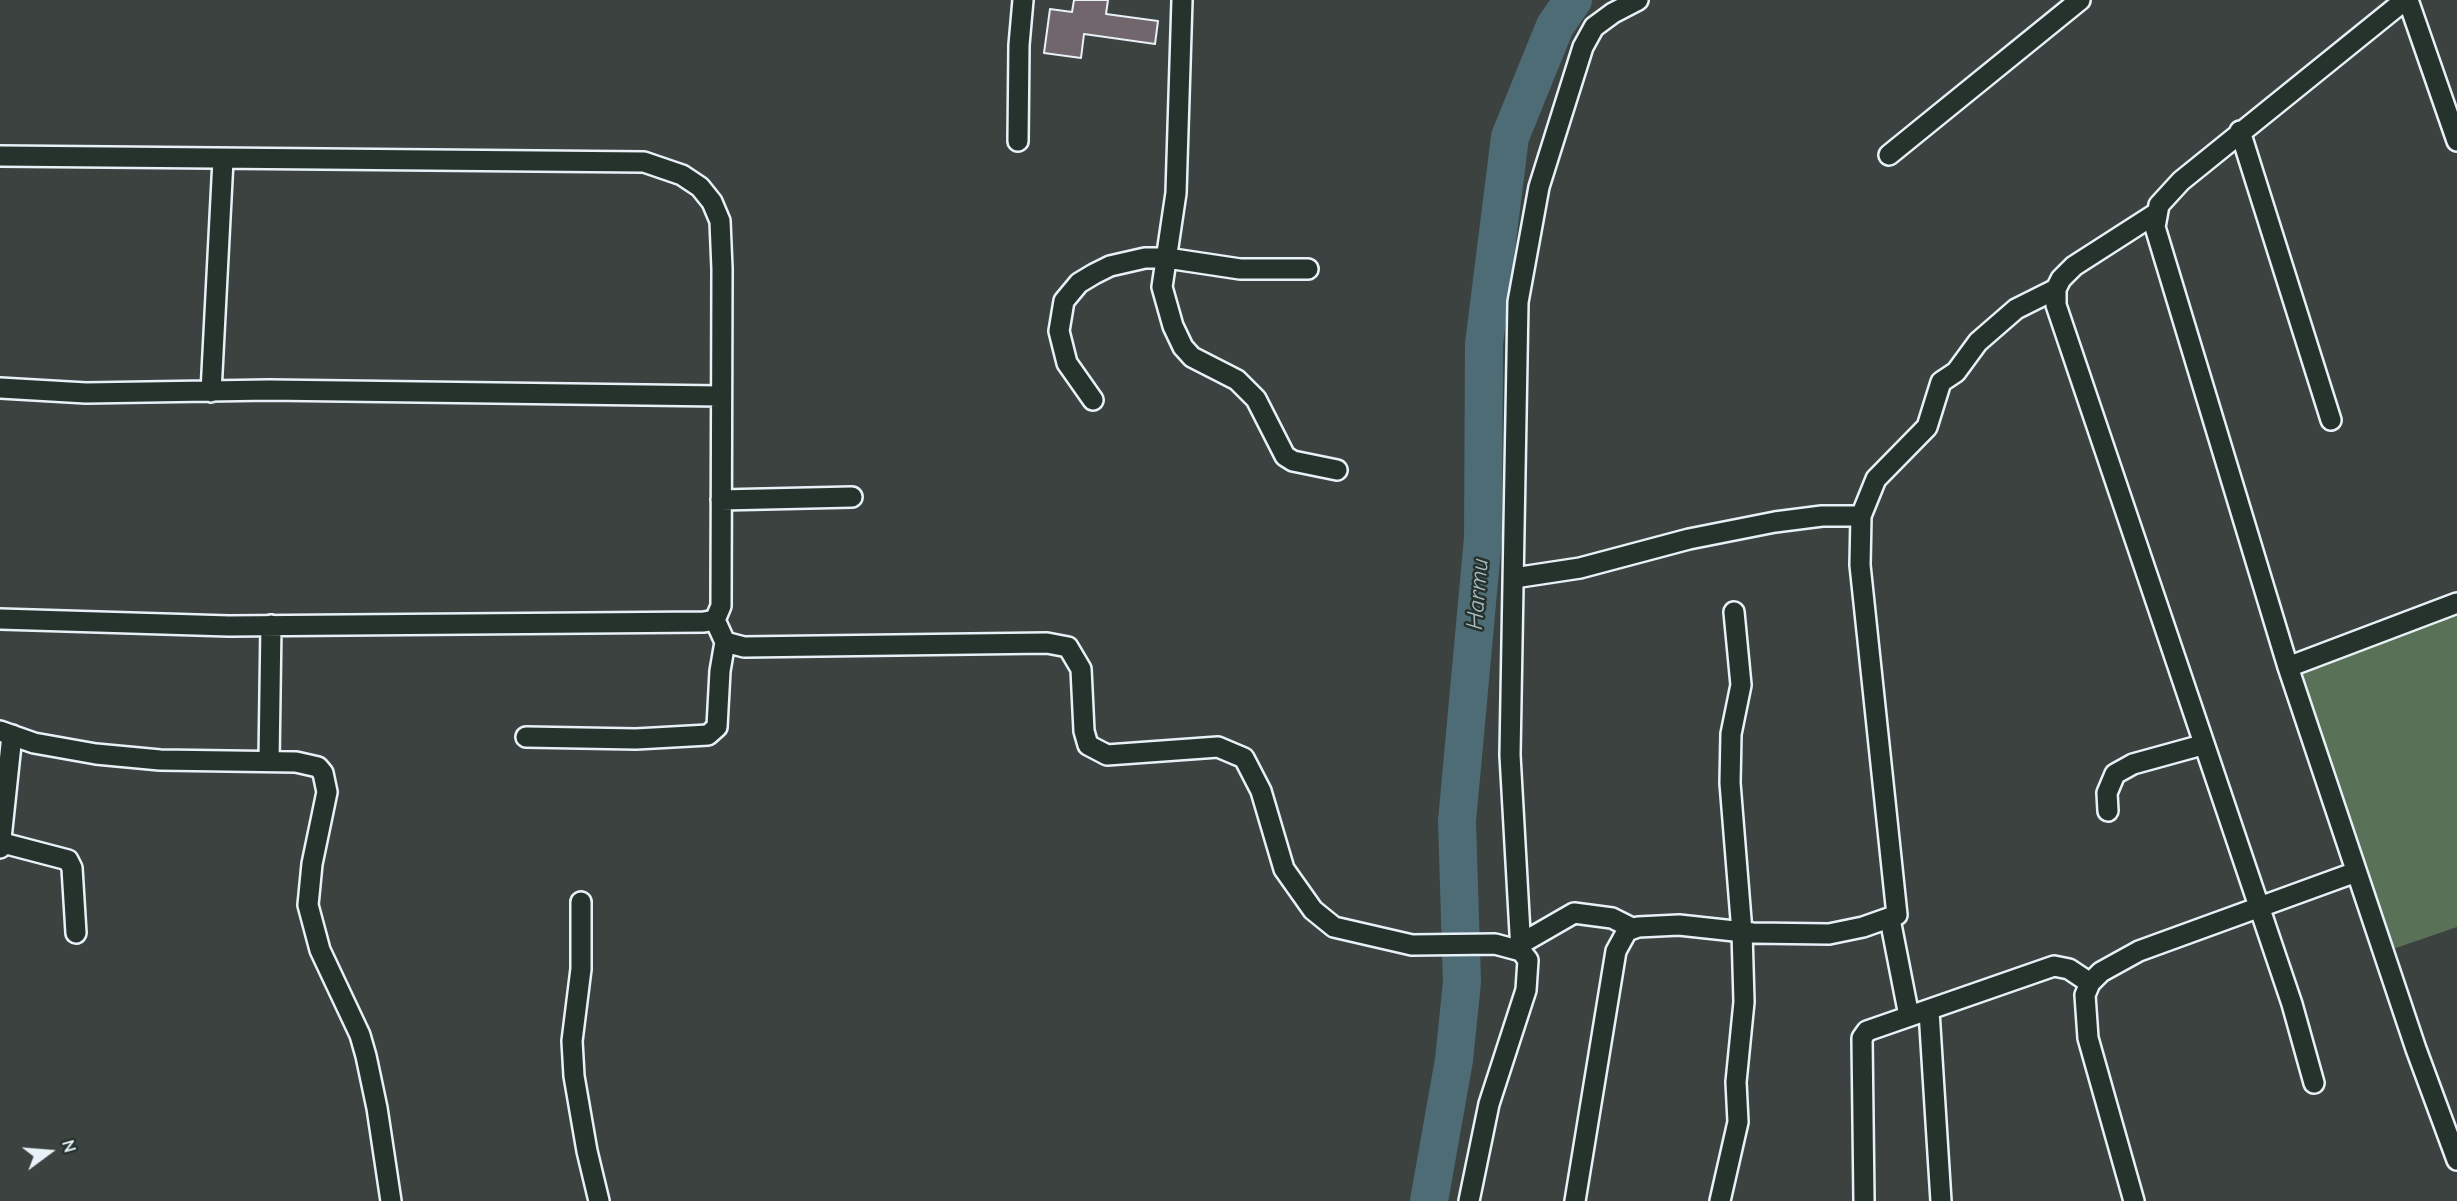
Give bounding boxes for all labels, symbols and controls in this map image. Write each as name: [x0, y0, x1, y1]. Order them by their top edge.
water label: Harmu: [1461, 557, 1495, 631]
north arrow: [14, 1117, 84, 1187]
text: N: [57, 1137, 81, 1155]

